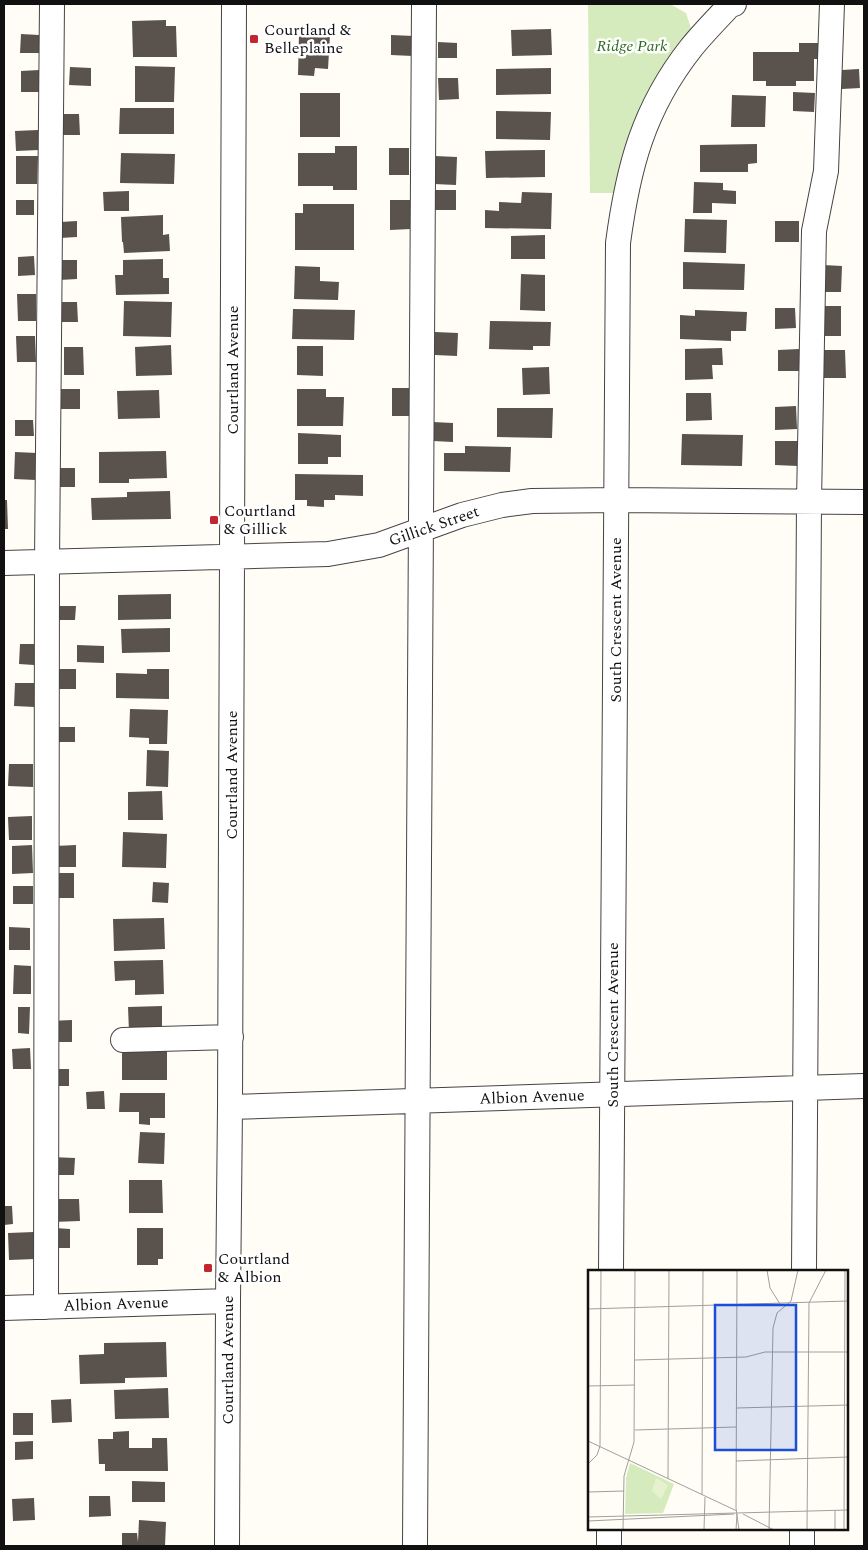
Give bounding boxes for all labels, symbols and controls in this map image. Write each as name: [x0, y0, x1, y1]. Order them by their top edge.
place label: Courtland & Belleplaine: [264, 18, 352, 60]
marker: Courtland & Belleplaine: [248, 33, 260, 45]
park label: Ridge Park: [596, 34, 668, 58]
street label: Courtland Avenue: [221, 306, 245, 434]
place label: Courtland & Gillick: [224, 499, 296, 541]
street label: Gillick Street: [386, 499, 483, 553]
marker: Courtland & Gillick: [208, 514, 220, 526]
street label: South Crescent Avenue: [604, 537, 628, 703]
street label: Courtland Avenue: [220, 711, 244, 839]
street label: South Crescent Avenue: [601, 942, 625, 1108]
street label: Albion Avenue: [479, 1083, 585, 1111]
place label: Courtland & Albion: [218, 1247, 290, 1289]
marker: Courtland & Albion: [202, 1262, 214, 1274]
inset map: [588, 1270, 848, 1530]
street label: Albion Avenue: [63, 1290, 169, 1318]
street label: Courtland Avenue: [216, 1296, 240, 1424]

